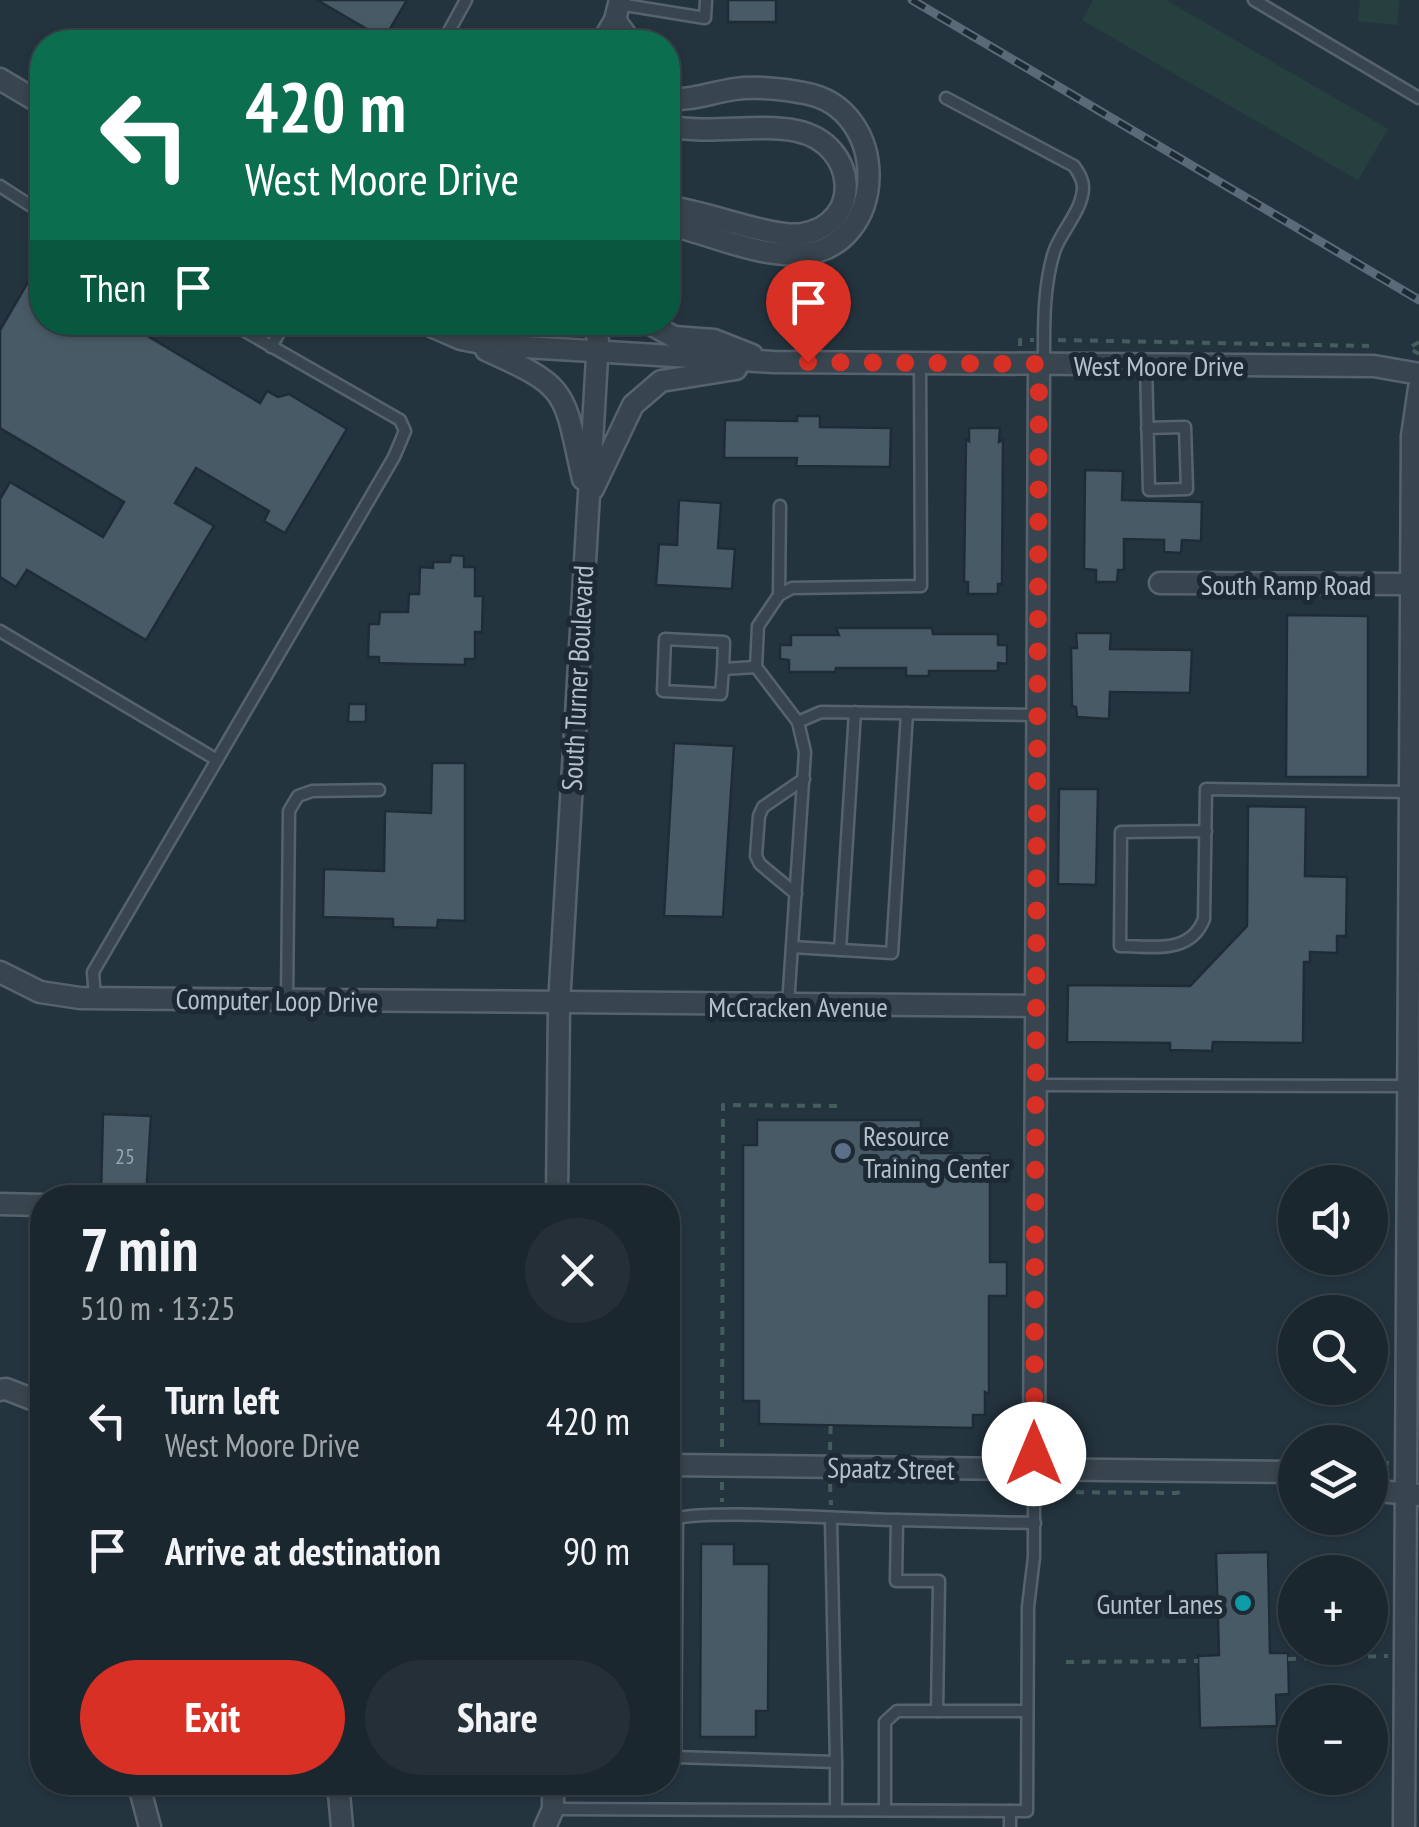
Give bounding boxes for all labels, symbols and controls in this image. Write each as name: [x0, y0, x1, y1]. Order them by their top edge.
text: 420 m: [245, 61, 406, 151]
icon: left: [80, 70, 210, 200]
text: West Moore Drive: [245, 149, 519, 207]
icon: arrive: [166, 260, 221, 315]
pin: [766, 260, 851, 363]
text: Then: [80, 263, 146, 312]
icon: arrive: [781, 275, 836, 330]
street label: West Moore Drive: [1074, 347, 1244, 384]
street label: South Turner Boulevard: [553, 564, 601, 792]
street label: South Ramp Road: [1201, 566, 1371, 603]
street label: Computer Loop Drive: [175, 980, 379, 1020]
street label: McCracken Avenue: [708, 988, 888, 1025]
place label: Resource Training Center: [863, 1117, 1010, 1186]
marker: Resource Training Center: [832, 1140, 854, 1162]
house number: 25: [115, 1142, 135, 1170]
map controls: [1278, 1165, 1388, 1795]
button: sound: [1278, 1165, 1388, 1275]
text: 7 min: [80, 1210, 199, 1288]
button: close: [525, 1218, 630, 1323]
text: 510 m · 13:25: [80, 1287, 235, 1329]
button: search: [1278, 1295, 1388, 1405]
text: Turn left: [165, 1375, 279, 1424]
icon: left: [80, 1393, 135, 1448]
text: 420 m: [546, 1396, 630, 1445]
position arrow: [982, 1402, 1086, 1506]
text: West Moore Drive: [165, 1424, 360, 1466]
button: layers: [1278, 1425, 1388, 1535]
street label: Spaatz Street: [827, 1448, 955, 1488]
icon: arrive: [80, 1523, 135, 1578]
text: Arrive at destination: [165, 1526, 441, 1575]
text: 90 m: [563, 1526, 630, 1575]
button: +: [1278, 1555, 1388, 1665]
place label: Gunter Lanes: [1096, 1585, 1223, 1622]
marker: Gunter Lanes: [1232, 1592, 1254, 1614]
button: Exit: [80, 1660, 345, 1775]
button: Share: [365, 1660, 630, 1775]
button: −: [1278, 1685, 1388, 1795]

